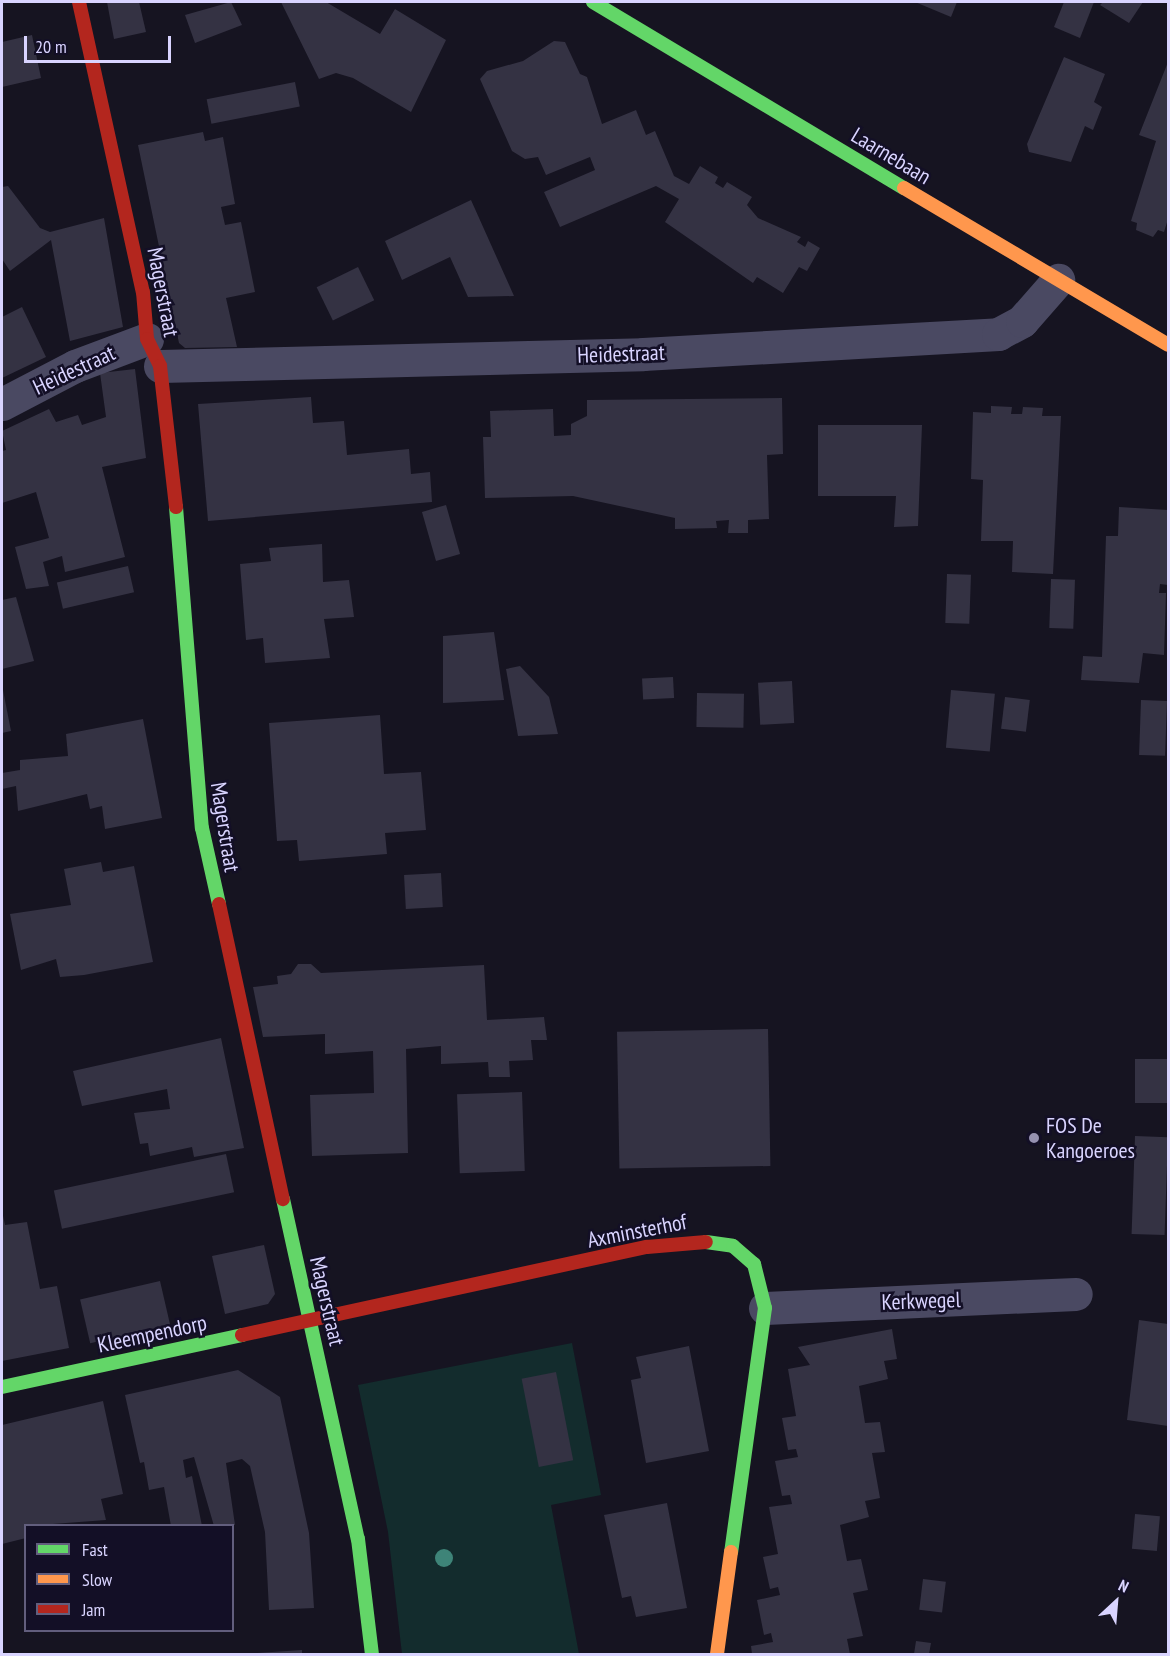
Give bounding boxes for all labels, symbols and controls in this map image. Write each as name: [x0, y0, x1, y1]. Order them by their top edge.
scale bar: [27, 24, 174, 62]
text: 20 m: [35, 35, 67, 58]
street label: Laarnebaan: [846, 122, 936, 190]
street label: Magerstraat: [141, 245, 185, 339]
street label: Heidestraat: [577, 339, 665, 369]
street label: Heidestraat: [29, 340, 119, 400]
street label: Magerstraat: [205, 780, 245, 874]
place label: FOS De Kangoeroes: [1046, 1112, 1135, 1164]
marker: FOS De Kangoeroes: [1027, 1131, 1041, 1145]
street label: Axminsterhof: [585, 1208, 689, 1254]
street label: Magerstraat: [304, 1254, 350, 1348]
street label: Kerkwegel: [881, 1286, 961, 1316]
street label: Kleempendorp: [95, 1310, 209, 1358]
legend: [24, 1524, 234, 1632]
text: Fast: [82, 1538, 108, 1561]
text: Slow: [82, 1568, 112, 1591]
north arrow: [1086, 1572, 1146, 1632]
text: N: [1116, 1575, 1132, 1597]
text: Jam: [82, 1598, 105, 1621]

